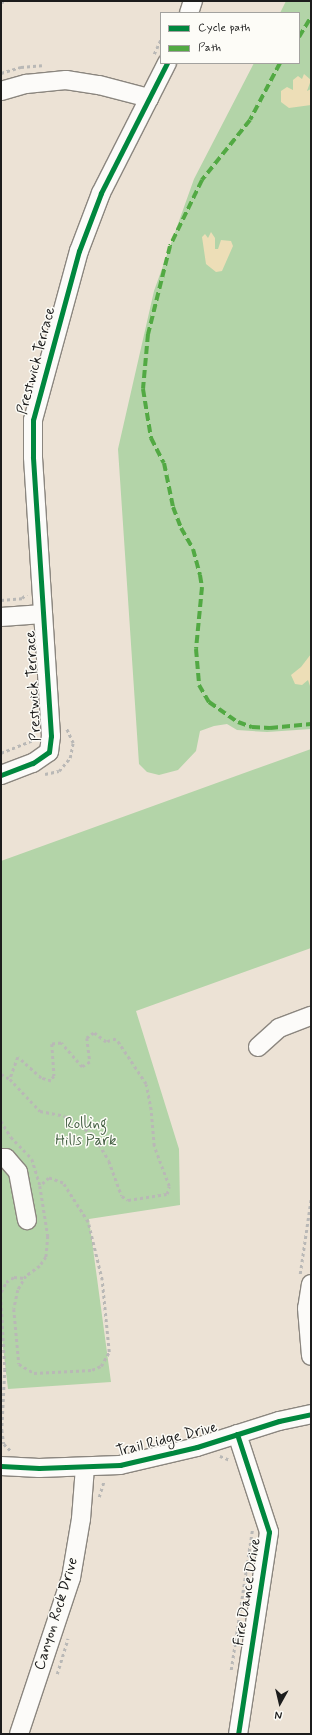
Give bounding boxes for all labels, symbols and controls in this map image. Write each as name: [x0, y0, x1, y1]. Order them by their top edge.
legend: [160, 12, 300, 64]
text: Cycle path: [198, 20, 250, 36]
text: Path: [198, 40, 221, 56]
street label: Prestwick Terrace: [14, 305, 60, 417]
street label: Prestwick Terrace: [22, 630, 46, 742]
park label: Rolling Hills Park: [56, 1115, 116, 1150]
street label: Trail Ridge Drive: [115, 1419, 219, 1461]
street label: Fire Dance Drive: [231, 1539, 265, 1645]
street label: Canyon Rock Drive: [31, 1555, 83, 1673]
north arrow: [260, 1683, 300, 1723]
text: N: [274, 1707, 283, 1722]

